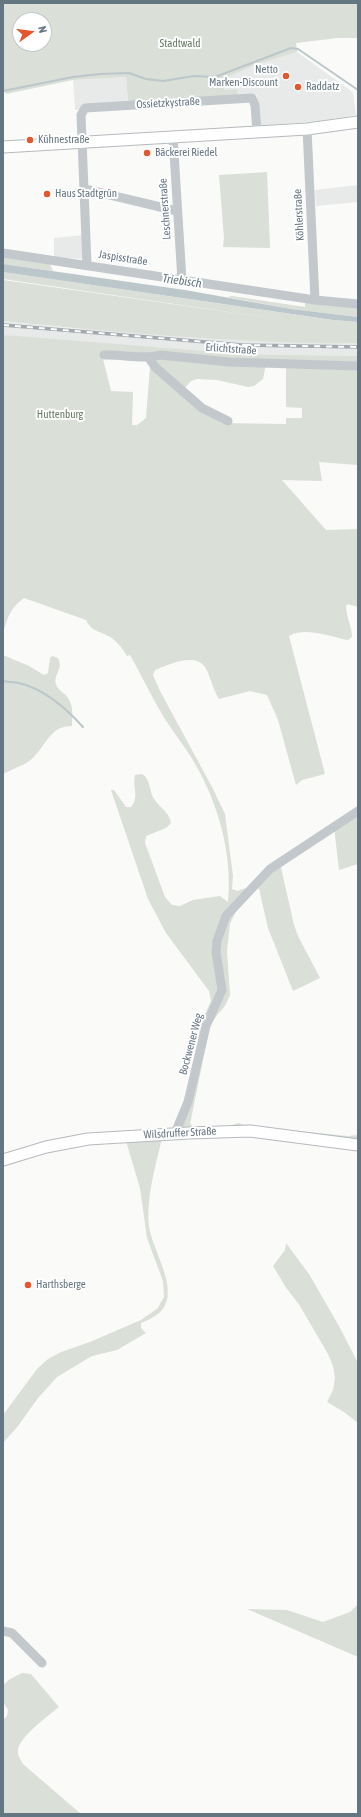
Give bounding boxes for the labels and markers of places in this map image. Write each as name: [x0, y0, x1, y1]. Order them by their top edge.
place label: Netto Marken-Discount: [209, 63, 278, 89]
marker: Netto Marken-Discount: [281, 71, 291, 81]
place label: Raddatz: [306, 80, 339, 94]
marker: Raddatz: [293, 82, 303, 92]
place label: Kühnestraße: [38, 133, 90, 147]
marker: Kühnestraße: [25, 135, 35, 145]
place label: Bäckerei Riedel: [155, 146, 217, 160]
marker: Bäckerei Riedel: [142, 148, 152, 158]
place label: Haus Stadtgrün: [55, 187, 117, 201]
marker: Haus Stadtgrün: [42, 189, 52, 199]
place label: Harthsberge: [36, 1278, 86, 1292]
marker: Harthsberge: [23, 1280, 33, 1290]

